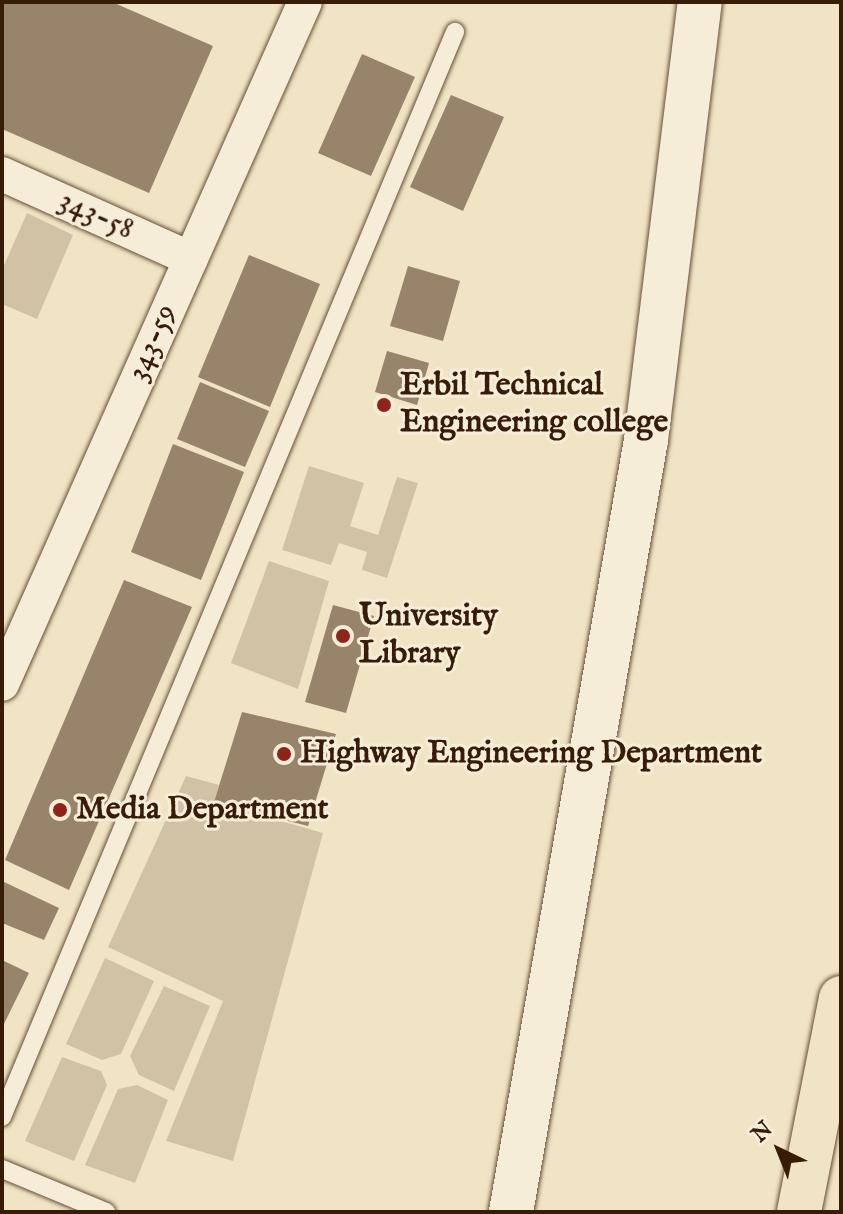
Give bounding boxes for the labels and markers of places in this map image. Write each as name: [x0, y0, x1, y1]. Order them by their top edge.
place label: Erbil Technical Engineering college: [400, 368, 668, 443]
marker: Erbil Technical Engineering college: [375, 396, 393, 414]
place label: University Library: [359, 599, 498, 674]
marker: University Library: [334, 627, 352, 645]
place label: Highway Engineering Department: [300, 735, 762, 773]
marker: Highway Engineering Department: [275, 745, 293, 763]
place label: Media Department: [76, 791, 328, 829]
marker: Media Department: [51, 801, 69, 819]

